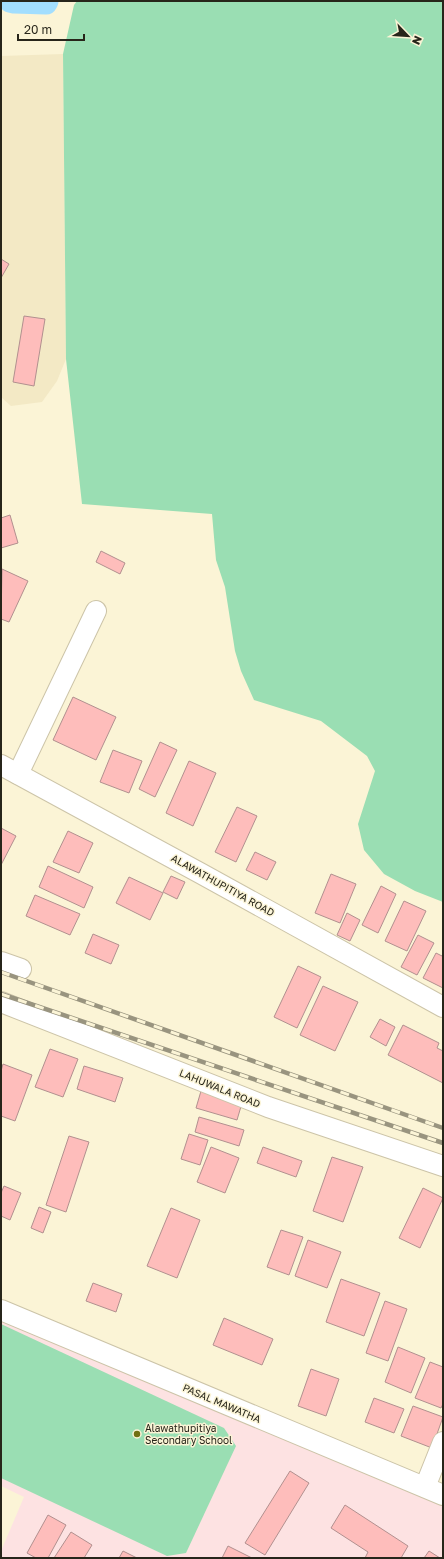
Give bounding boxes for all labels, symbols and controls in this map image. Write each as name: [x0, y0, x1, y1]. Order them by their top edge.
scale bar: [18, 16, 84, 42]
north arrow: [388, 16, 428, 56]
text: 20 m: [24, 22, 52, 37]
text: N: [410, 34, 425, 47]
street label: ALAWATHUPITIYA ROAD: [169, 852, 277, 918]
street label: LAHUWALA ROAD: [178, 1066, 262, 1110]
street label: PASAL MAWATHA: [181, 1381, 263, 1425]
place label: Alawathupitiya Secondary School: [145, 1422, 232, 1446]
marker: Alawathupitiya Secondary School: [132, 1429, 142, 1439]

